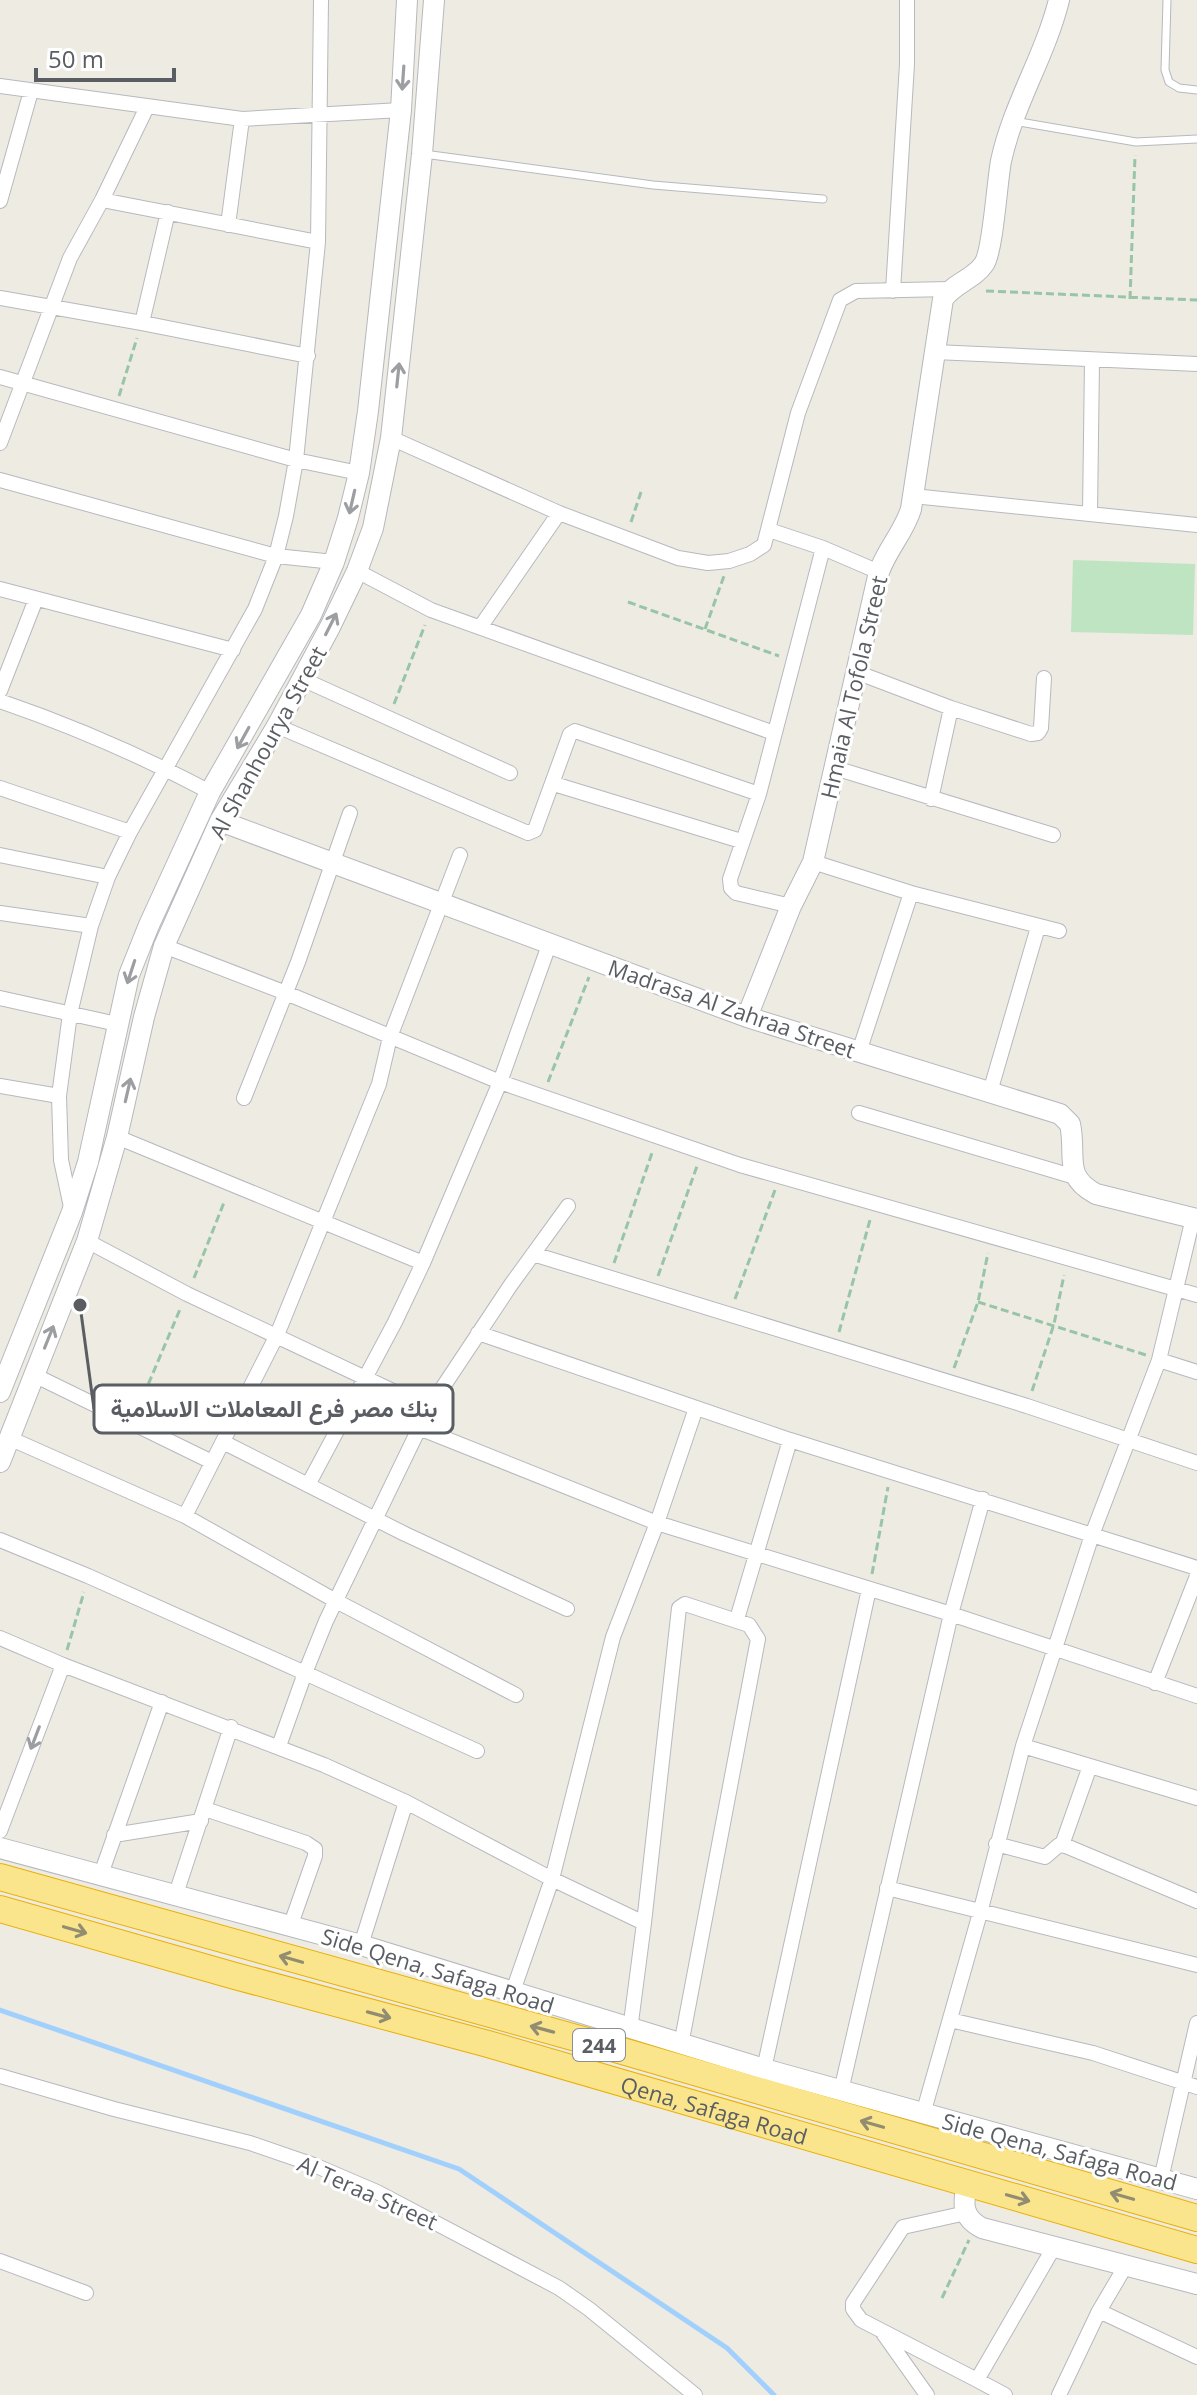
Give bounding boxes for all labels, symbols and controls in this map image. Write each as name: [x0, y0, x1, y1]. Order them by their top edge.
scale bar: [36, 32, 174, 82]
text: 50 m: [48, 42, 104, 75]
one-way arrow: [395, 64, 410, 91]
one-way arrow: [391, 362, 406, 389]
one-way arrow: [344, 489, 359, 515]
street label: Hmaia Al Tofola Street: [813, 572, 893, 802]
one-way arrow: [324, 612, 340, 636]
street label: Al Shanhourya Street: [202, 640, 333, 844]
one-way arrow: [235, 725, 250, 749]
street label: Madrasa Al Zahraa Street: [605, 952, 860, 1064]
one-way arrow: [123, 959, 138, 984]
one-way arrow: [121, 1077, 136, 1103]
one-way arrow: [43, 1325, 57, 1350]
callout: بنك مصر فرع المعاملات الاسلامية: [94, 1385, 453, 1433]
text: بنك مصر فرع المعاملات الاسلامية: [110, 1391, 438, 1425]
one-way arrow: [27, 1725, 41, 1750]
street label: Side Qena, Safaga Road: [318, 1920, 558, 2020]
one-way arrow: [62, 1924, 87, 1938]
one-way arrow: [279, 1951, 305, 1966]
one-way arrow: [366, 2008, 392, 2023]
one-way arrow: [529, 2021, 555, 2036]
road number: 244: [573, 2029, 625, 2061]
street label: Qena, Safaga Road: [617, 2068, 811, 2151]
street label: Side Qena, Safaga Road: [939, 2105, 1181, 2197]
one-way arrow: [860, 2116, 886, 2131]
street label: Al Teraa Street: [293, 2148, 443, 2236]
one-way arrow: [1110, 2188, 1136, 2203]
one-way arrow: [1004, 2191, 1030, 2206]

